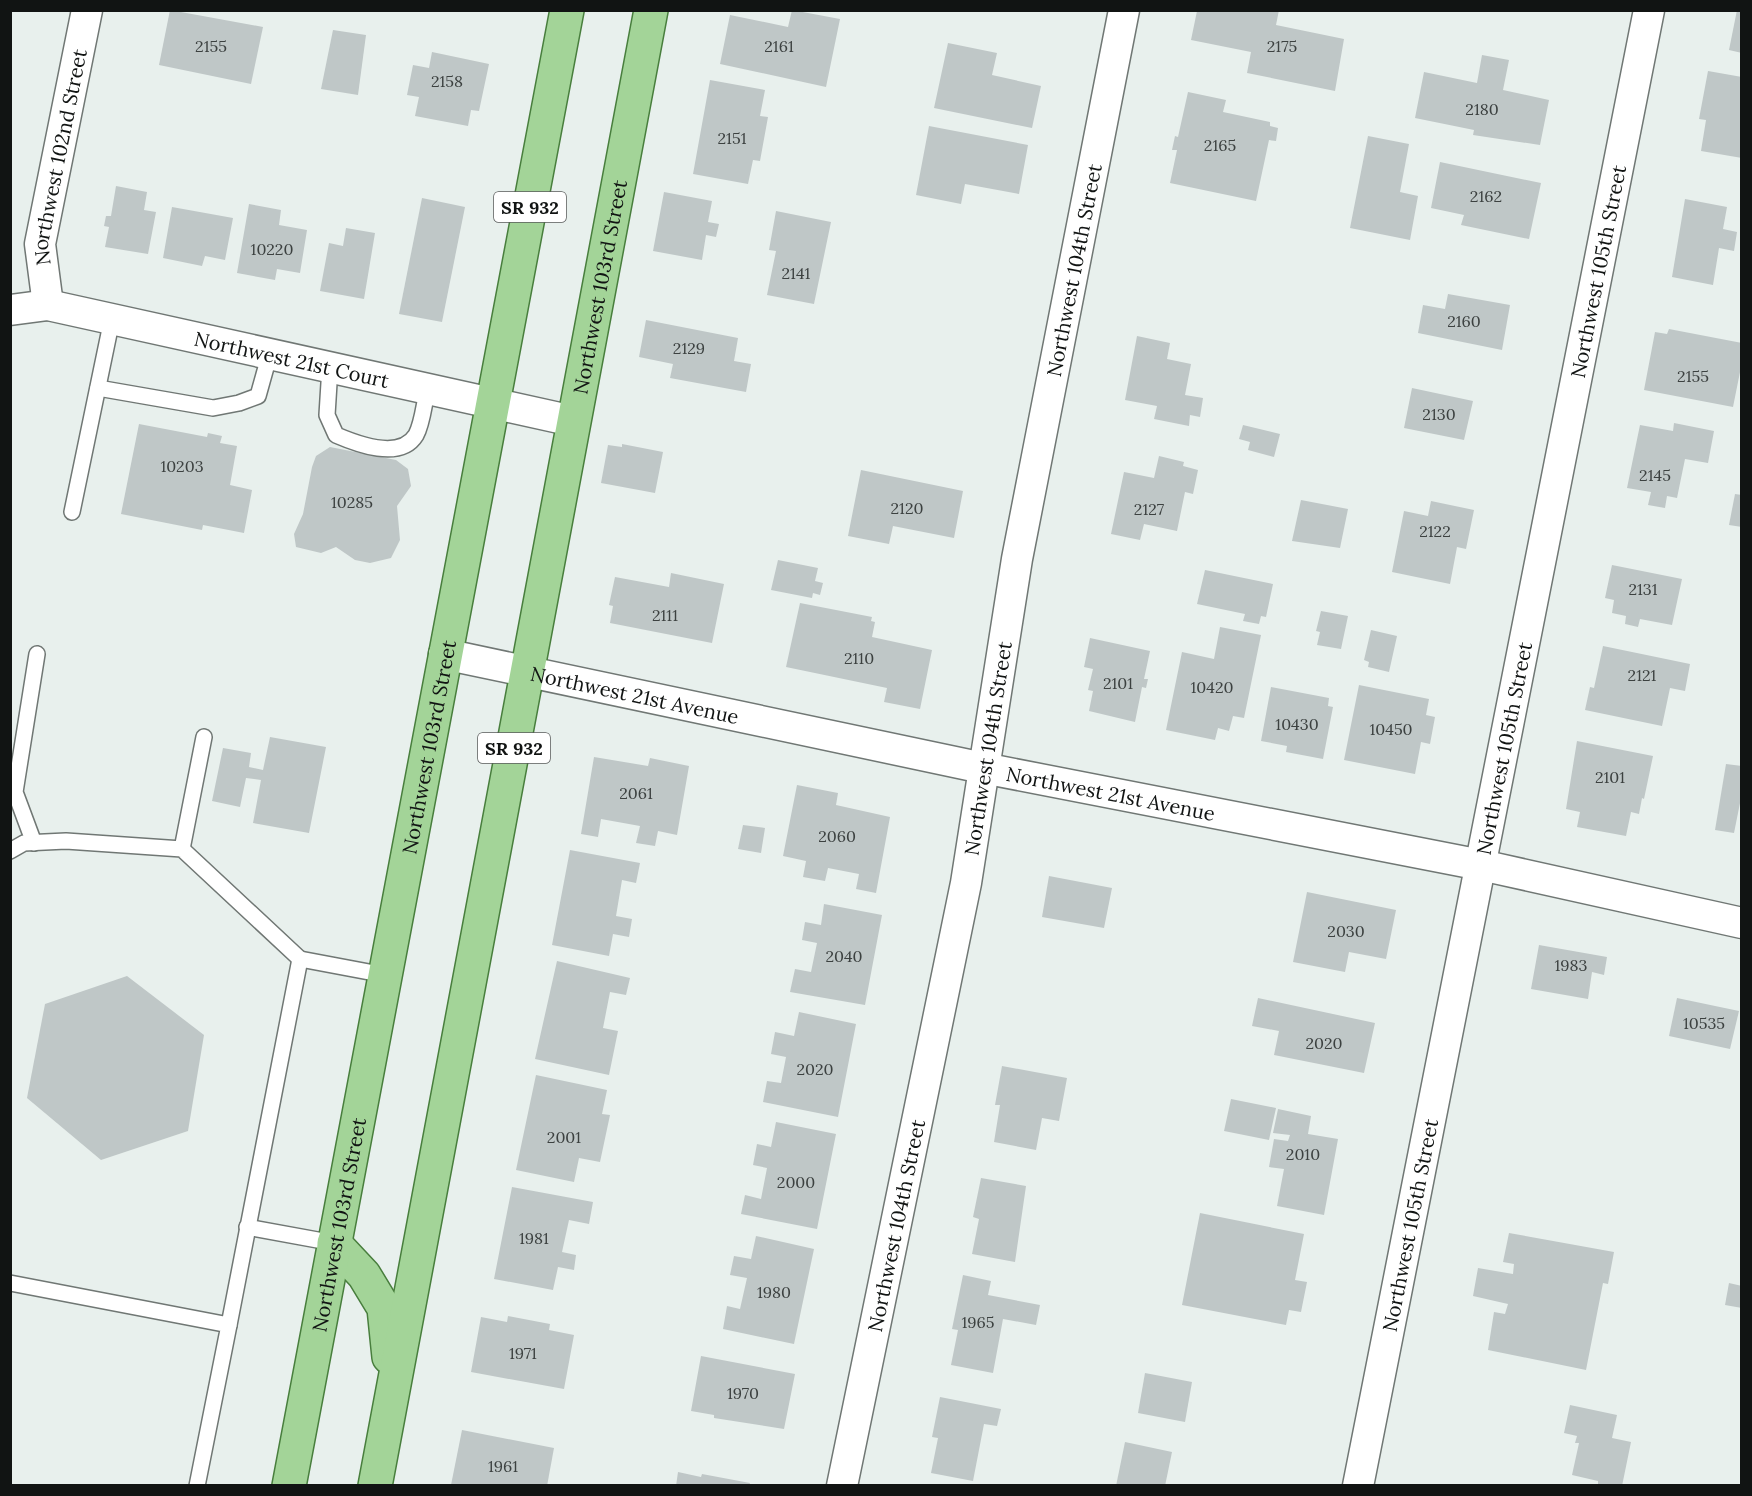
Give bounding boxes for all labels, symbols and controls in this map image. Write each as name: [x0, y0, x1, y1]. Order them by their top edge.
house number: 2155: [195, 36, 227, 56]
house number: 2161: [764, 36, 794, 56]
house number: 2175: [1267, 36, 1297, 56]
street label: Northwest 102nd Street: [27, 46, 91, 267]
house number: 2158: [431, 71, 463, 91]
house number: 2180: [1465, 99, 1499, 119]
house number: 2151: [718, 128, 747, 148]
house number: 2165: [1204, 135, 1236, 155]
street label: Northwest 104th Street: [1040, 161, 1106, 379]
street label: Northwest 105th Street: [1564, 163, 1631, 380]
street label: Northwest 103rd Street: [567, 177, 632, 396]
house number: 2162: [1470, 186, 1502, 206]
road number: SR 932: [494, 192, 566, 222]
house number: 10220: [251, 239, 293, 259]
house number: 2141: [782, 263, 811, 283]
house number: 2160: [1447, 311, 1481, 331]
street label: Northwest 21st Court: [192, 325, 392, 393]
house number: 2129: [673, 338, 705, 358]
house number: 2155: [1677, 366, 1709, 386]
house number: 2130: [1422, 404, 1456, 424]
house number: 10203: [160, 456, 204, 476]
house number: 2145: [1639, 465, 1671, 485]
house number: 10285: [331, 492, 373, 512]
house number: 2120: [891, 498, 924, 518]
house number: 2127: [1134, 499, 1165, 519]
house number: 2122: [1419, 521, 1451, 541]
house number: 2131: [1628, 579, 1658, 599]
house number: 2111: [652, 605, 678, 625]
street label: Northwest 103rd Street: [396, 638, 461, 856]
street label: Northwest 104th Street: [958, 639, 1016, 857]
street label: Northwest 105th Street: [1470, 639, 1537, 857]
house number: 2110: [844, 648, 874, 668]
street label: Northwest 21st Avenue: [528, 660, 741, 729]
house number: 2121: [1628, 665, 1657, 685]
house number: 2101: [1103, 673, 1133, 693]
house number: 10420: [1191, 677, 1234, 697]
house number: 10430: [1275, 714, 1319, 734]
house number: 10450: [1369, 719, 1413, 739]
road number: SR 932: [478, 733, 550, 763]
street label: Northwest 21st Avenue: [1004, 760, 1217, 825]
house number: 2101: [1595, 767, 1625, 787]
house number: 2061: [619, 783, 653, 803]
house number: 2060: [818, 826, 856, 846]
house number: 2030: [1327, 921, 1365, 941]
house number: 2040: [825, 946, 863, 966]
house number: 1983: [1555, 955, 1588, 975]
house number: 10535: [1683, 1013, 1725, 1033]
house number: 2020: [1306, 1033, 1343, 1053]
house number: 2020: [797, 1059, 834, 1079]
street label: Northwest 103rd Street: [306, 1115, 371, 1334]
street label: Northwest 105th Street: [1376, 1116, 1443, 1334]
street label: Northwest 104th Street: [862, 1117, 930, 1334]
house number: 2001: [547, 1127, 581, 1147]
house number: 2010: [1286, 1144, 1320, 1164]
house number: 2000: [777, 1172, 815, 1192]
house number: 1981: [519, 1228, 549, 1248]
house number: 1980: [757, 1282, 791, 1302]
house number: 1965: [961, 1312, 995, 1332]
house number: 1971: [509, 1343, 537, 1363]
house number: 1970: [727, 1383, 759, 1403]
house number: 1961: [488, 1456, 518, 1476]

